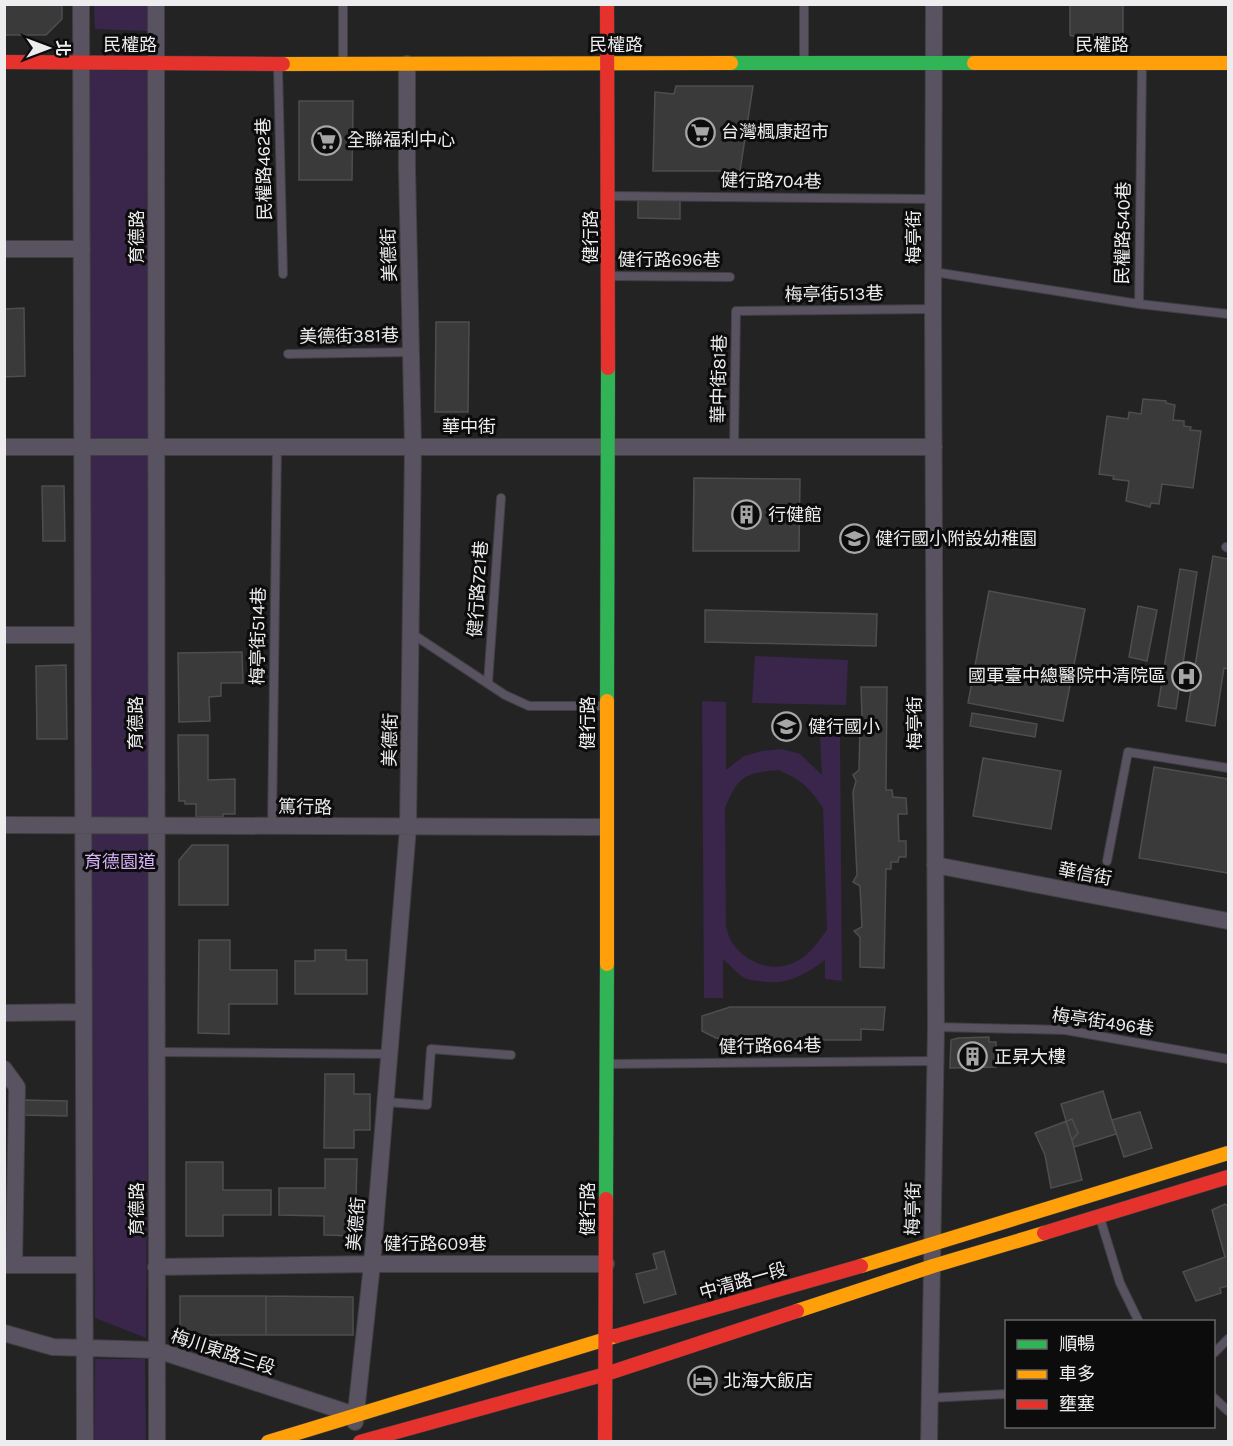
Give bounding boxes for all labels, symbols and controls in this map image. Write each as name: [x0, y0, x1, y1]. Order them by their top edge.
north arrow: [18, 18, 78, 78]
street label: 民權路: [103, 34, 157, 56]
street label: 民權路: [589, 34, 643, 56]
street label: 民權路: [1075, 34, 1129, 56]
text: 北: [53, 40, 72, 56]
supermarket icon: 台灣楓康超市: [684, 116, 716, 148]
street label: 民權路462巷: [252, 117, 276, 221]
place label: 台灣楓康超市: [721, 121, 829, 143]
supermarket icon: 全聯福利中心: [310, 124, 342, 156]
place label: 全聯福利中心: [347, 129, 455, 151]
street label: 健行路704巷: [720, 169, 822, 193]
street label: 民權路540巷: [1111, 181, 1135, 285]
street label: 育德路: [126, 210, 148, 264]
street label: 健行路: [580, 210, 602, 264]
street label: 梅亭街: [903, 210, 925, 264]
street label: 美德街: [377, 228, 401, 282]
street label: 健行路696巷: [617, 249, 721, 271]
street label: 梅亭街513巷: [784, 282, 884, 306]
street label: 美德街381巷: [299, 324, 399, 348]
street label: 華中街81巷: [707, 334, 731, 424]
street label: 華中街: [442, 416, 496, 438]
building icon: 行健館: [731, 499, 763, 531]
place label: 行健館: [768, 504, 822, 526]
school or university icon: 健行國小附設幼稚園: [838, 523, 870, 555]
place label: 健行國小附設幼稚園: [875, 528, 1037, 550]
street label: 健行路721巷: [464, 540, 492, 638]
street label: 梅亭街514巷: [246, 587, 270, 685]
hospital icon: 國軍臺中總醫院中清院區: [1171, 660, 1203, 692]
place label: 國軍臺中總醫院中清院區: [968, 665, 1166, 687]
street label: 育德路: [125, 696, 147, 750]
street label: 健行路: [577, 696, 599, 750]
street label: 梅亭街: [904, 696, 926, 750]
school or university icon: 健行國小: [771, 711, 803, 743]
street label: 美德街: [379, 713, 401, 767]
place label: 健行國小: [808, 716, 880, 738]
street label: 篤行路: [278, 796, 332, 818]
park label: 育德園道: [84, 851, 156, 873]
street label: 華信街: [1056, 858, 1114, 890]
street label: 梅亭街496巷: [1051, 1004, 1155, 1040]
street label: 健行路664巷: [718, 1034, 822, 1058]
building icon: 正昇大樓: [957, 1041, 989, 1073]
place label: 正昇大樓: [994, 1046, 1066, 1068]
street label: 育德路: [126, 1182, 148, 1236]
street label: 健行路: [577, 1182, 599, 1236]
street label: 梅亭街: [902, 1182, 924, 1236]
street label: 美德街: [343, 1196, 369, 1252]
street label: 健行路609巷: [383, 1233, 487, 1255]
street label: 中清路一段: [697, 1258, 789, 1304]
legend: [1005, 1320, 1215, 1428]
street label: 梅川東路三段: [168, 1325, 278, 1379]
text: 順暢: [1059, 1333, 1095, 1355]
text: 車多: [1059, 1363, 1095, 1385]
hotel icon: 北海大飯店: [686, 1365, 718, 1397]
place label: 北海大飯店: [723, 1370, 813, 1392]
text: 壅塞: [1059, 1393, 1095, 1415]

